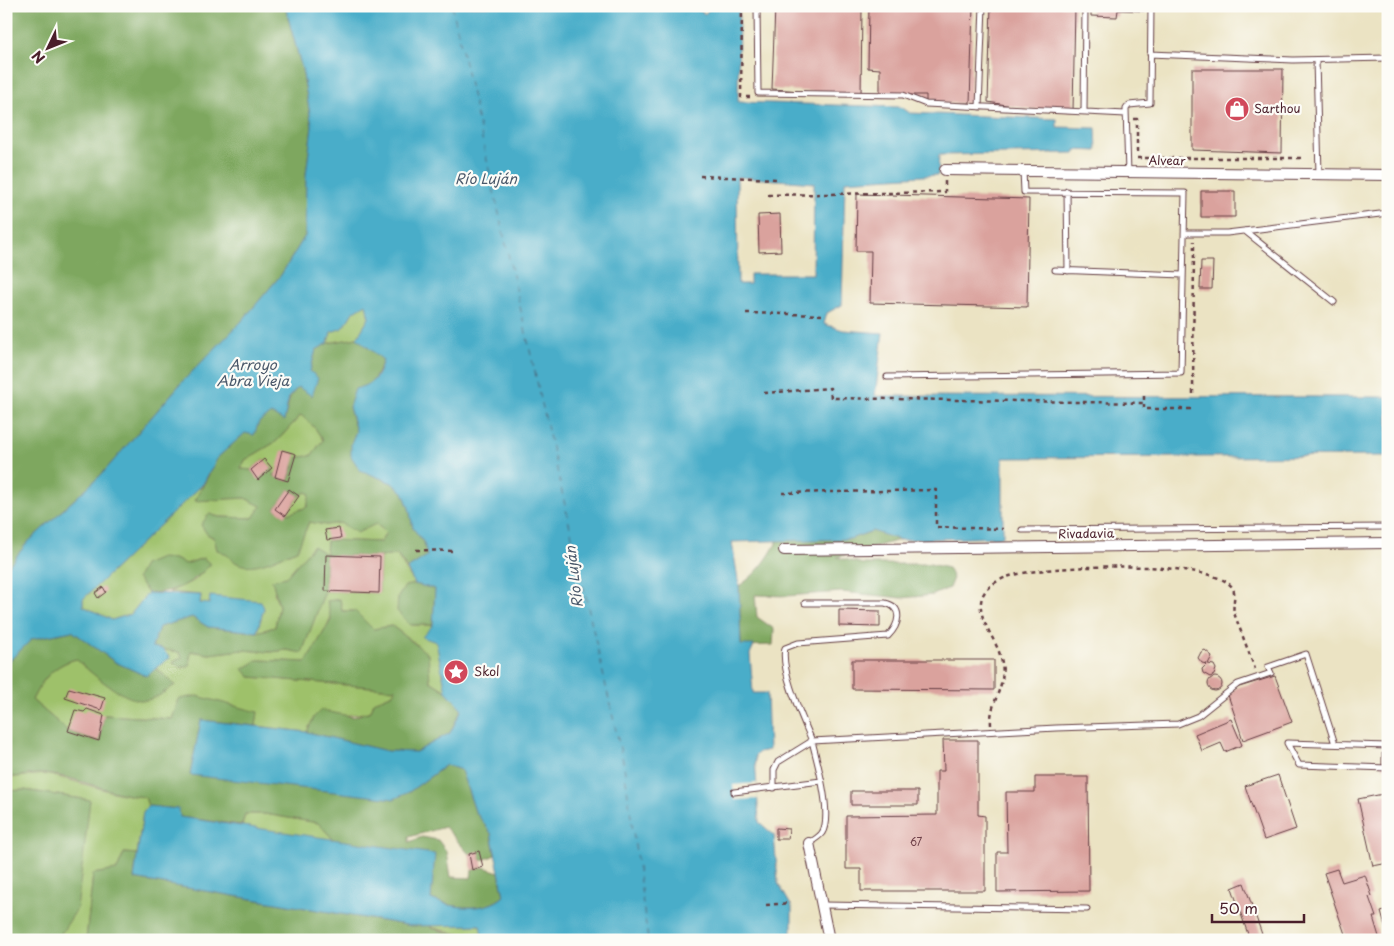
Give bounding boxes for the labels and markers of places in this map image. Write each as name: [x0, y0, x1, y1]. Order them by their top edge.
shop icon: Sarthou: [1224, 96, 1250, 122]
place label: Sarthou: [1254, 99, 1301, 117]
place icon: Skol: [443, 659, 469, 685]
place label: Skol: [474, 662, 499, 680]

